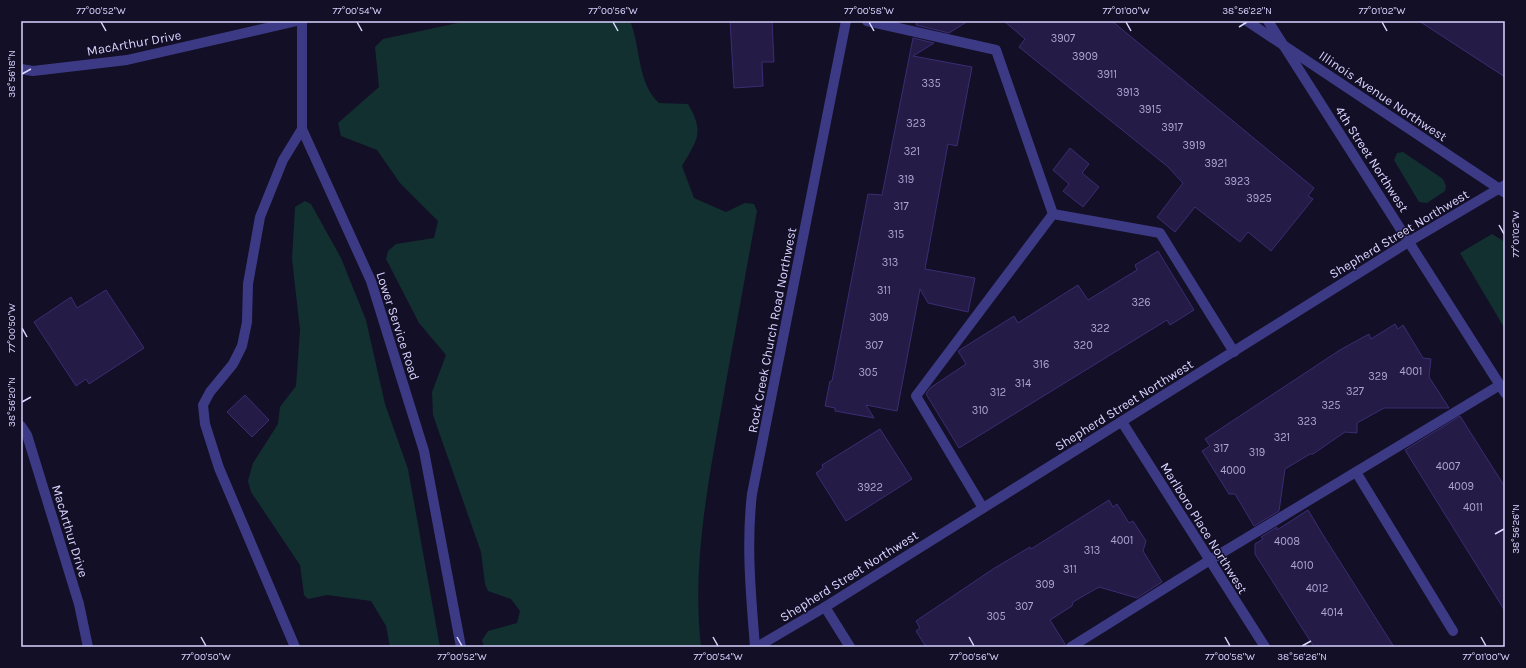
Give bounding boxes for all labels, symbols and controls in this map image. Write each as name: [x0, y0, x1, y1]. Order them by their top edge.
text: 77°00'52"W: [76, 5, 126, 17]
text: 77°00'54"W: [332, 5, 382, 17]
text: 77°00'56"W: [588, 5, 638, 17]
text: 77°00'58"W: [844, 5, 894, 17]
text: 77°01'00"W: [1102, 5, 1150, 17]
text: 38°56'22"N: [1222, 5, 1272, 17]
text: 77°01'02"W: [1358, 5, 1406, 17]
street label: MacArthur Drive: [86, 27, 183, 59]
house number: 3907: [1051, 32, 1075, 45]
street label: Illinois Avenue Northwest: [1316, 48, 1450, 144]
text: 38°56'18"N: [6, 50, 18, 98]
house number: 3909: [1072, 50, 1098, 63]
house number: 3911: [1097, 68, 1117, 81]
house number: 335: [921, 77, 941, 90]
house number: 3913: [1116, 86, 1140, 99]
house number: 3915: [1139, 103, 1161, 116]
street label: 4th Street Northwest: [1332, 103, 1412, 215]
house number: 323: [906, 117, 926, 130]
house number: 3917: [1161, 121, 1183, 134]
house number: 3919: [1183, 139, 1205, 152]
house number: 321: [904, 145, 920, 158]
house number: 3921: [1205, 157, 1227, 170]
house number: 319: [898, 173, 914, 186]
house number: 3923: [1224, 175, 1250, 188]
street label: Shepherd Street Northwest: [1327, 186, 1472, 282]
house number: 3925: [1246, 192, 1272, 205]
house number: 317: [893, 200, 909, 213]
text: 77°01'02"W: [1510, 210, 1522, 258]
street label: Rock Creek Church Road Northwest: [745, 226, 799, 434]
house number: 315: [888, 228, 904, 241]
house number: 313: [882, 256, 898, 269]
street label: Lower Service Road: [373, 270, 423, 382]
house number: 311: [877, 284, 891, 297]
house number: 326: [1131, 296, 1151, 309]
text: 77°00'50"W: [6, 303, 18, 353]
house number: 309: [869, 311, 889, 324]
house number: 322: [1090, 322, 1110, 335]
house number: 307: [865, 339, 883, 352]
house number: 320: [1073, 339, 1093, 352]
street label: Shepherd Street Northwest: [1052, 356, 1196, 454]
house number: 316: [1033, 358, 1049, 371]
house number: 4001: [1400, 365, 1422, 378]
house number: 305: [858, 366, 878, 379]
house number: 329: [1368, 370, 1388, 383]
text: 38°56'20"N: [6, 377, 18, 427]
house number: 314: [1015, 377, 1031, 390]
house number: 327: [1346, 385, 1364, 398]
house number: 312: [990, 386, 1006, 399]
house number: 325: [1321, 399, 1341, 412]
house number: 310: [972, 404, 988, 417]
house number: 323: [1297, 415, 1317, 428]
house number: 321: [1274, 431, 1290, 444]
house number: 317: [1213, 442, 1229, 455]
house number: 319: [1249, 446, 1265, 459]
street label: Marlboro Place Northwest: [1157, 460, 1251, 596]
house number: 4007: [1436, 460, 1460, 473]
house number: 4000: [1220, 464, 1246, 477]
house number: 4009: [1448, 480, 1474, 493]
house number: 3922: [857, 481, 883, 494]
street label: MacArthur Drive: [49, 483, 91, 579]
house number: 4011: [1463, 501, 1483, 514]
text: 38°56'26"N: [1510, 504, 1522, 554]
street label: Shepherd Street Northwest: [777, 527, 921, 625]
house number: 4001: [1111, 534, 1133, 547]
house number: 4008: [1274, 535, 1300, 548]
house number: 313: [1084, 544, 1100, 557]
house number: 4010: [1291, 559, 1313, 572]
house number: 311: [1063, 563, 1077, 576]
house number: 309: [1035, 578, 1055, 591]
house number: 4012: [1306, 582, 1328, 595]
house number: 307: [1015, 600, 1033, 613]
house number: 4014: [1321, 606, 1343, 619]
house number: 305: [986, 610, 1006, 623]
text: 77°00'50"W: [181, 651, 231, 663]
text: 77°00'52"W: [437, 651, 487, 663]
text: 77°00'54"W: [693, 651, 743, 663]
text: 77°00'56"W: [949, 651, 999, 663]
text: 77°00'58"W: [1205, 651, 1255, 663]
text: 38°56'26"N: [1277, 651, 1327, 663]
text: 77°01'00"W: [1462, 651, 1510, 663]

